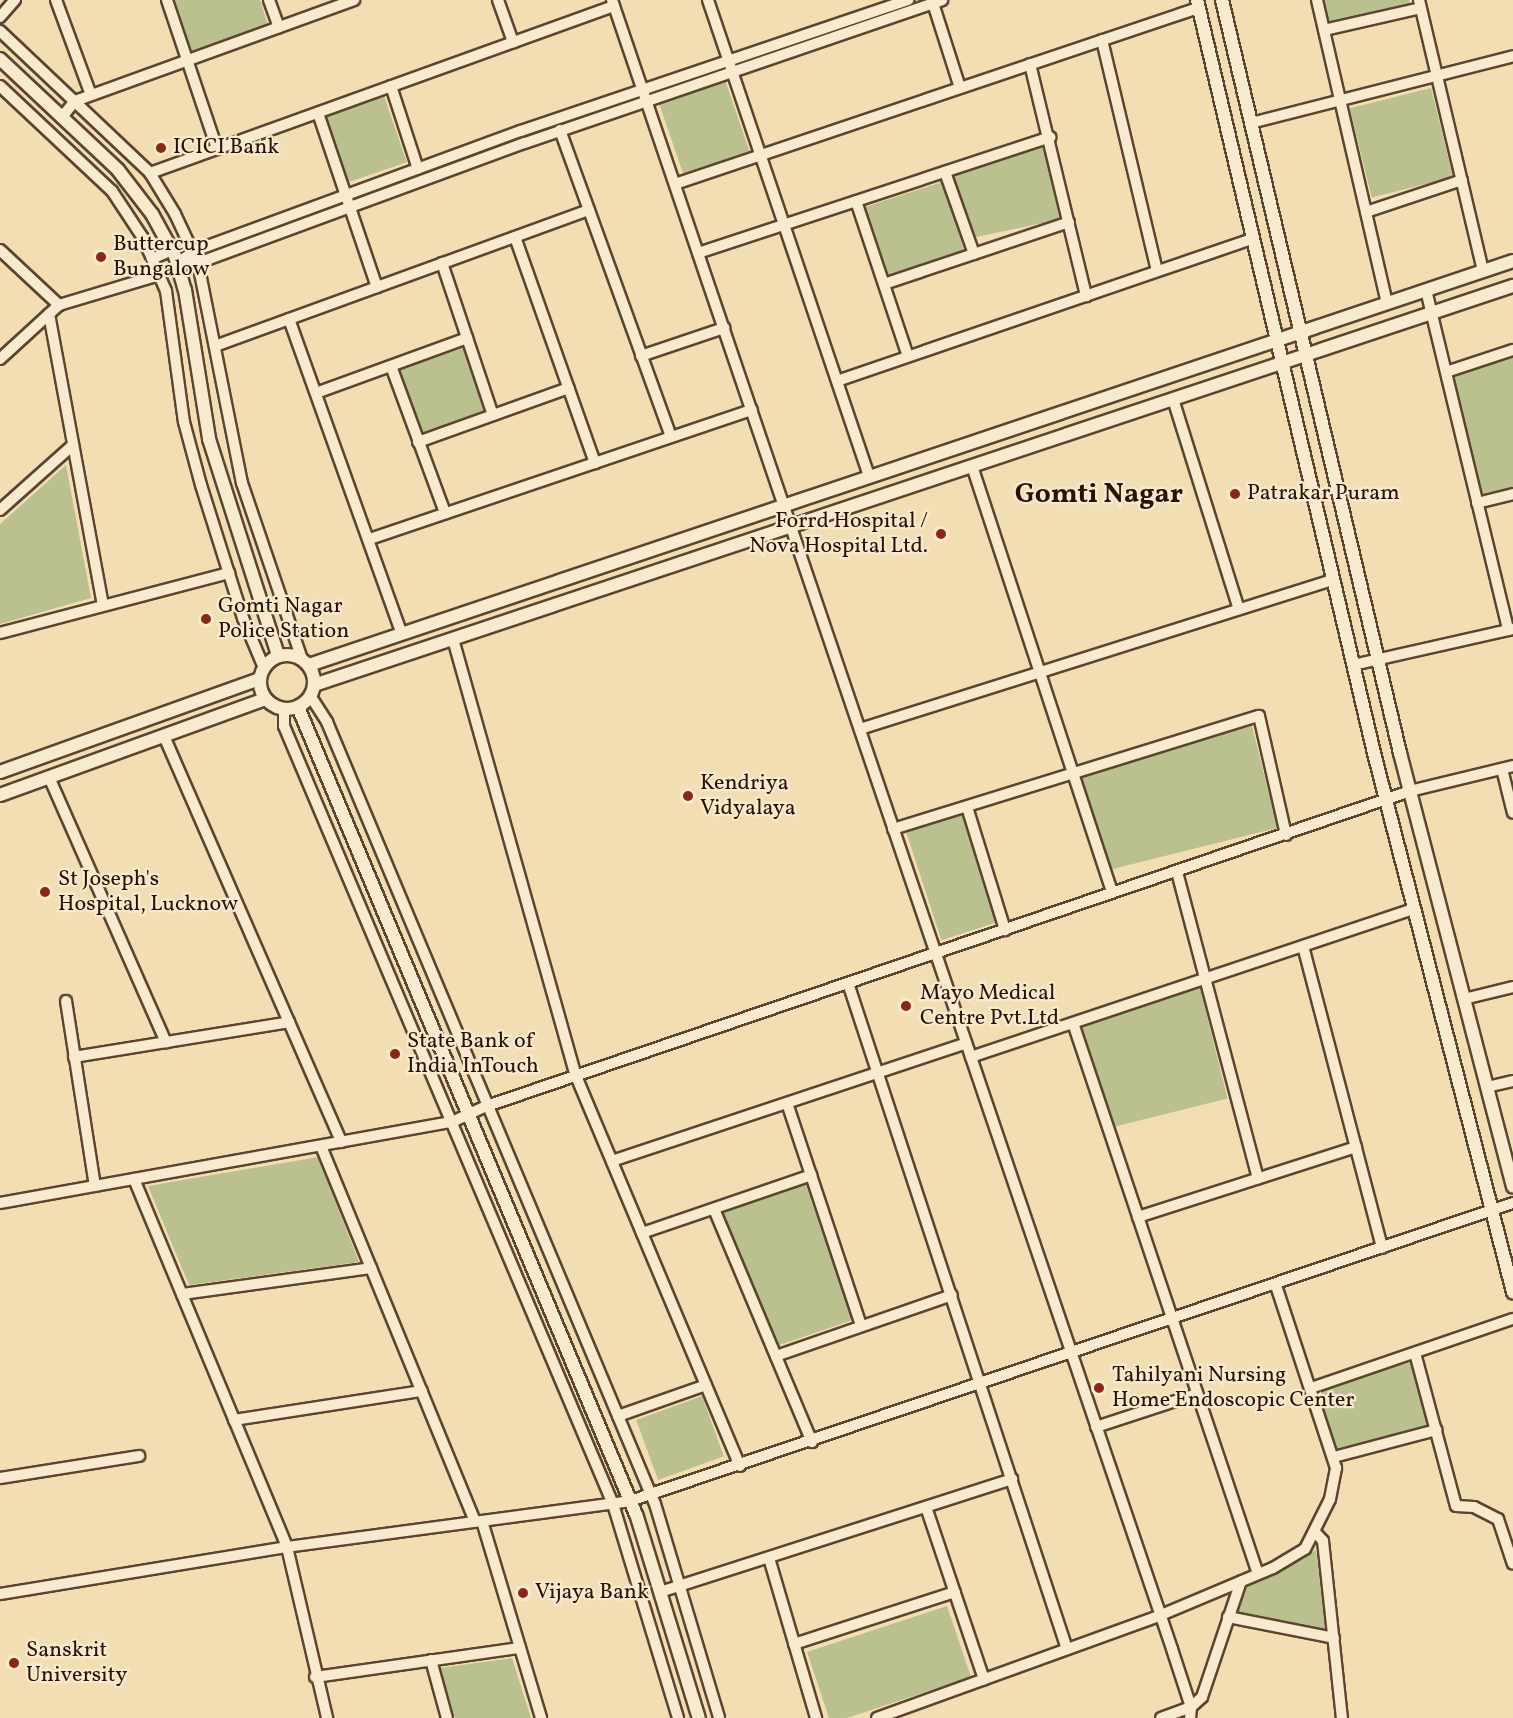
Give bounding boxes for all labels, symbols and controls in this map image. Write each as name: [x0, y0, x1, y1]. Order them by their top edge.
place label: ICICI Bank: [173, 135, 279, 161]
marker: ICICI Bank: [154, 141, 168, 155]
place label: Buttercup Bungalow: [113, 231, 210, 282]
marker: Buttercup Bungalow: [94, 250, 108, 264]
district label: Gomti Nagar: [1015, 478, 1183, 512]
place label: Patrakar Puram: [1247, 481, 1400, 507]
marker: Patrakar Puram: [1228, 487, 1242, 501]
place label: Forrd Hospital / Nova Hospital Ltd.: [749, 508, 928, 560]
marker: Forrd Hospital / Nova Hospital Ltd.: [932, 525, 950, 543]
place label: Gomti Nagar Police Station: [218, 593, 349, 644]
marker: Gomti Nagar Police Station: [199, 612, 213, 626]
place label: Kendriya Vidyalaya: [700, 770, 796, 822]
marker: Kendriya Vidyalaya: [681, 789, 695, 803]
place label: St Joseph's Hospital, Lucknow: [58, 866, 238, 918]
marker: St Joseph's Hospital, Lucknow: [36, 883, 54, 901]
place label: Mayo Medical Centre Pvt.Ltd: [920, 980, 1059, 1032]
marker: Mayo Medical Centre Pvt.Ltd: [897, 997, 915, 1015]
place label: State Bank of India InTouch: [407, 1028, 539, 1080]
marker: State Bank of India InTouch: [388, 1047, 402, 1061]
place label: Tahilyani Nursing Home Endoscopic Center: [1112, 1362, 1355, 1414]
marker: Tahilyani Nursing Home Endoscopic Center: [1090, 1379, 1108, 1397]
place label: Vijaya Bank: [535, 1580, 649, 1606]
marker: Vijaya Bank: [516, 1586, 530, 1600]
place label: Sanskrit University: [26, 1637, 127, 1688]
marker: Sanskrit University: [7, 1656, 21, 1670]

